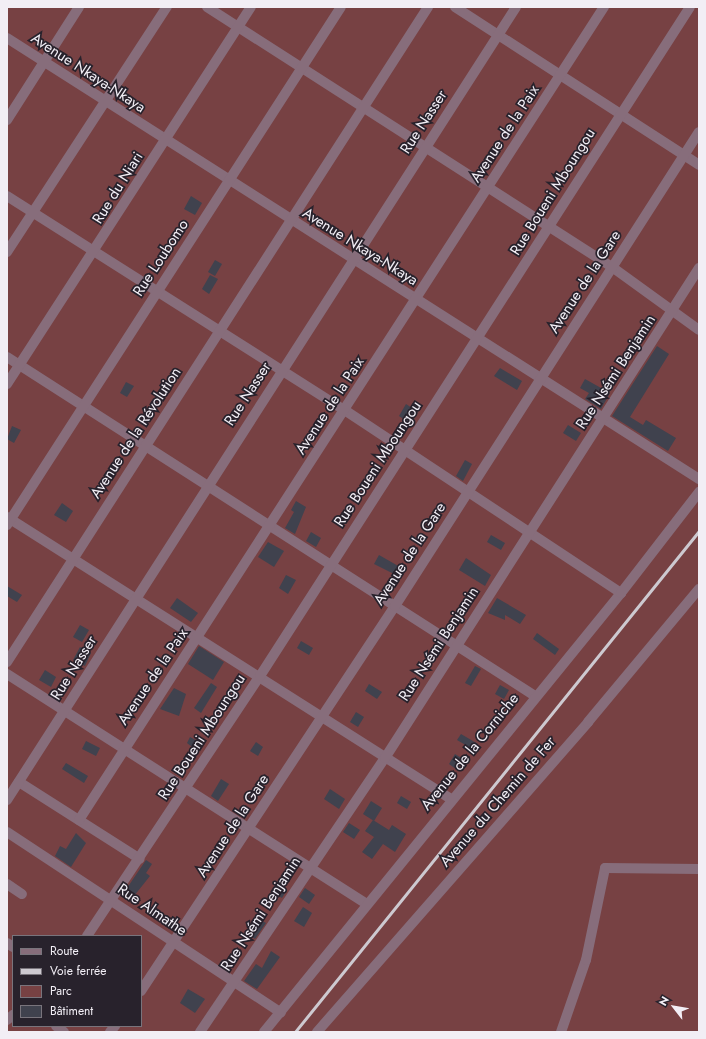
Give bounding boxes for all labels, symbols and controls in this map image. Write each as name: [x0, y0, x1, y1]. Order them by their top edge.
street label: Avenue Nkaya-Nkaya: [27, 29, 149, 117]
street label: Avenue de la Paix: [467, 82, 543, 186]
street label: Rue Nasser: [397, 87, 451, 157]
street label: Rue Boueni Mboungou: [507, 125, 599, 259]
street label: Rue du Niari: [89, 149, 147, 227]
street label: Avenue Nkaya-Nkaya: [299, 204, 421, 290]
street label: Rue Loubomo: [130, 216, 192, 300]
street label: Avenue de la Gare: [545, 227, 625, 337]
street label: Rue Nsémi Benjamin: [572, 312, 660, 432]
street label: Avenue de la Paix: [292, 354, 368, 458]
street label: Rue Nasser: [221, 359, 275, 429]
street label: Avenue de la Révolution: [87, 364, 185, 502]
street label: Rue Boueni Mboungou: [331, 398, 425, 530]
street label: Avenue de la Gare: [370, 499, 450, 609]
street label: Rue Nsémi Benjamin: [395, 584, 483, 704]
street label: Avenue de la Paix: [114, 625, 192, 729]
street label: Rue Nasser: [47, 633, 101, 703]
street label: Rue Boueni Mboungou: [155, 671, 249, 803]
street label: Avenue de la Corniche: [417, 690, 523, 814]
street label: Avenue du Chemin de Fer: [437, 733, 559, 871]
street label: Avenue de la Gare: [193, 771, 273, 881]
street label: Rue Nsémi Benjamin: [217, 854, 305, 974]
street label: Rue Almathe: [114, 880, 190, 940]
legend: [12, 935, 142, 1027]
text: Route: [50, 942, 79, 960]
text: Voie ferrée: [50, 962, 106, 980]
text: Parc: [50, 982, 72, 1000]
north arrow: [654, 987, 694, 1027]
text: N: [655, 993, 673, 1009]
text: Bâtiment: [50, 1002, 93, 1020]

